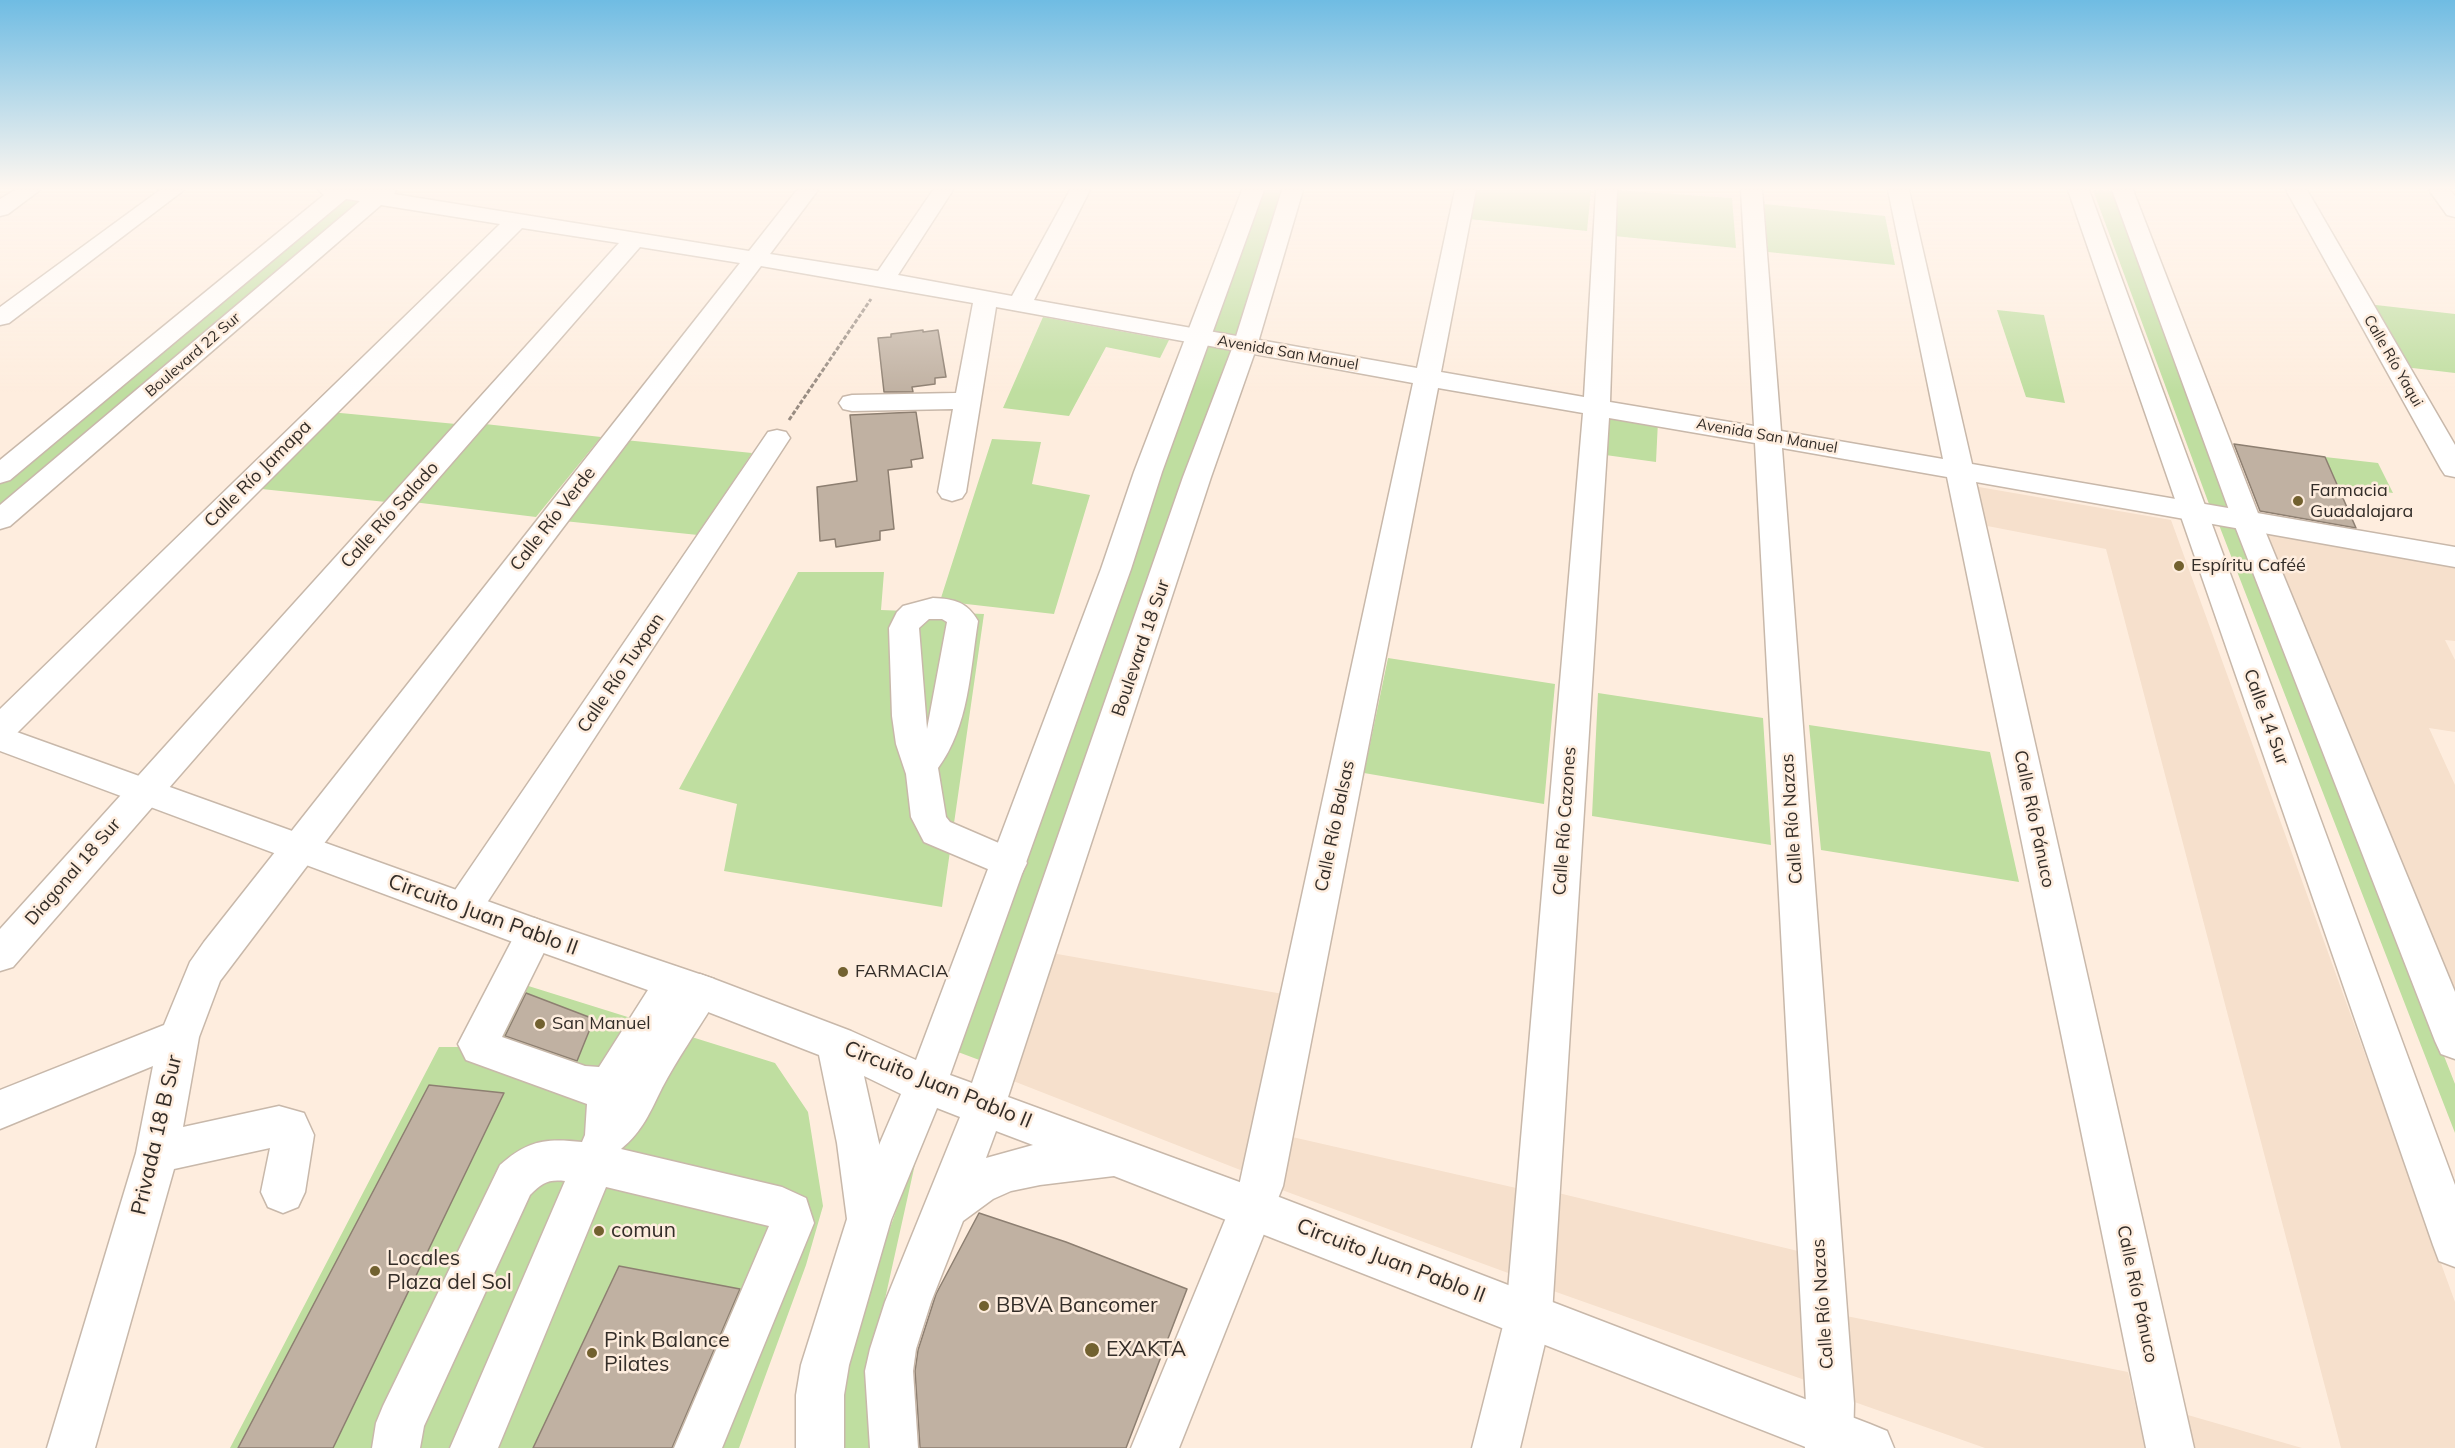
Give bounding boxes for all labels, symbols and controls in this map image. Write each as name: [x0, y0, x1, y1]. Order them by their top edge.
street label: Boulevard 22 Sur: [142, 309, 244, 401]
street label: Calle Río Yaqui: [2359, 312, 2427, 410]
street label: Avenida San Manuel: [1216, 332, 1360, 374]
street label: Avenida San Manuel: [1695, 415, 1839, 457]
street label: Calle Río Jamapa: [200, 416, 316, 532]
street label: Calle Río Salado: [337, 457, 443, 573]
street label: Calle Río Verde: [506, 463, 600, 575]
place label: Farmacia Guadalajara: [2310, 480, 2413, 522]
marker: Farmacia Guadalajara: [2291, 494, 2305, 508]
place label: Espíritu Caféé: [2191, 555, 2306, 577]
marker: Espíritu Caféé: [2172, 559, 2186, 573]
street label: Boulevard 18 Sur: [1107, 577, 1175, 719]
street label: Calle Río Tuxpan: [573, 609, 669, 737]
street label: Calle 14 Sur: [2239, 666, 2293, 768]
street label: Calle Río Cazones: [1549, 746, 1581, 896]
street label: Calle Río Pánuco: [2009, 748, 2059, 890]
street label: Calle Río Nazas: [1777, 753, 1807, 885]
street label: Calle Río Balsas: [1311, 758, 1359, 894]
street label: Diagonal 18 Sur: [21, 814, 125, 930]
street label: Circuito Juan Pablo II: [385, 869, 581, 961]
place label: FARMACIA: [855, 961, 948, 983]
marker: FARMACIA: [836, 965, 850, 979]
place label: San Manuel: [552, 1013, 651, 1035]
marker: San Manuel: [533, 1017, 547, 1031]
street label: Circuito Juan Pablo II: [840, 1036, 1036, 1134]
street label: Privada 18 B Sur: [126, 1052, 188, 1218]
street label: Circuito Juan Pablo II: [1293, 1213, 1489, 1309]
place label: comun: [611, 1218, 676, 1244]
street label: Calle Río Pánuco: [2112, 1223, 2162, 1365]
marker: comun: [592, 1224, 606, 1238]
street label: Calle Río Nazas: [1808, 1238, 1838, 1370]
place label: Locales Plaza del Sol: [387, 1246, 512, 1296]
marker: Locales Plaza del Sol: [368, 1264, 382, 1278]
place label: BBVA Bancomer: [996, 1293, 1158, 1319]
marker: BBVA Bancomer: [977, 1299, 991, 1313]
place label: Pink Balance Pilates: [604, 1328, 730, 1378]
place label: EXAKTA: [1106, 1337, 1186, 1363]
marker: EXAKTA: [1083, 1341, 1101, 1359]
marker: Pink Balance Pilates: [585, 1346, 599, 1360]

